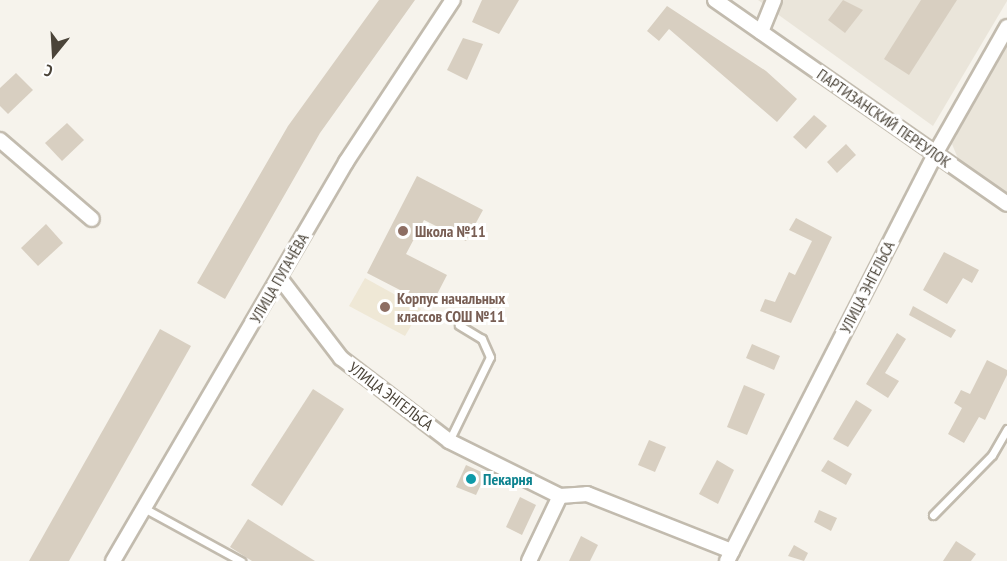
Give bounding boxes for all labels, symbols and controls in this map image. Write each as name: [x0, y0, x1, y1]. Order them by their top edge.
north arrow: [24, 24, 84, 84]
text: С: [42, 60, 55, 82]
street label: ПАРТИЗАНСКИЙ ПЕРЕУЛОК: [813, 65, 955, 171]
place label: Школа №11: [415, 221, 486, 241]
marker: Школа №11: [396, 224, 410, 238]
street label: УЛИЦА ПУГАЧЁВА: [245, 229, 313, 327]
street label: УЛИЦА ЭНГЕЛЬСА: [835, 237, 899, 337]
place label: Корпус начальных классов СОШ №11: [397, 288, 506, 326]
marker: Корпус начальных классов СОШ №11: [378, 300, 392, 314]
street label: УЛИЦА ЭНГЕЛЬСА: [345, 358, 437, 434]
place label: Пекарня: [483, 469, 532, 489]
marker: Пекарня: [464, 472, 478, 486]

